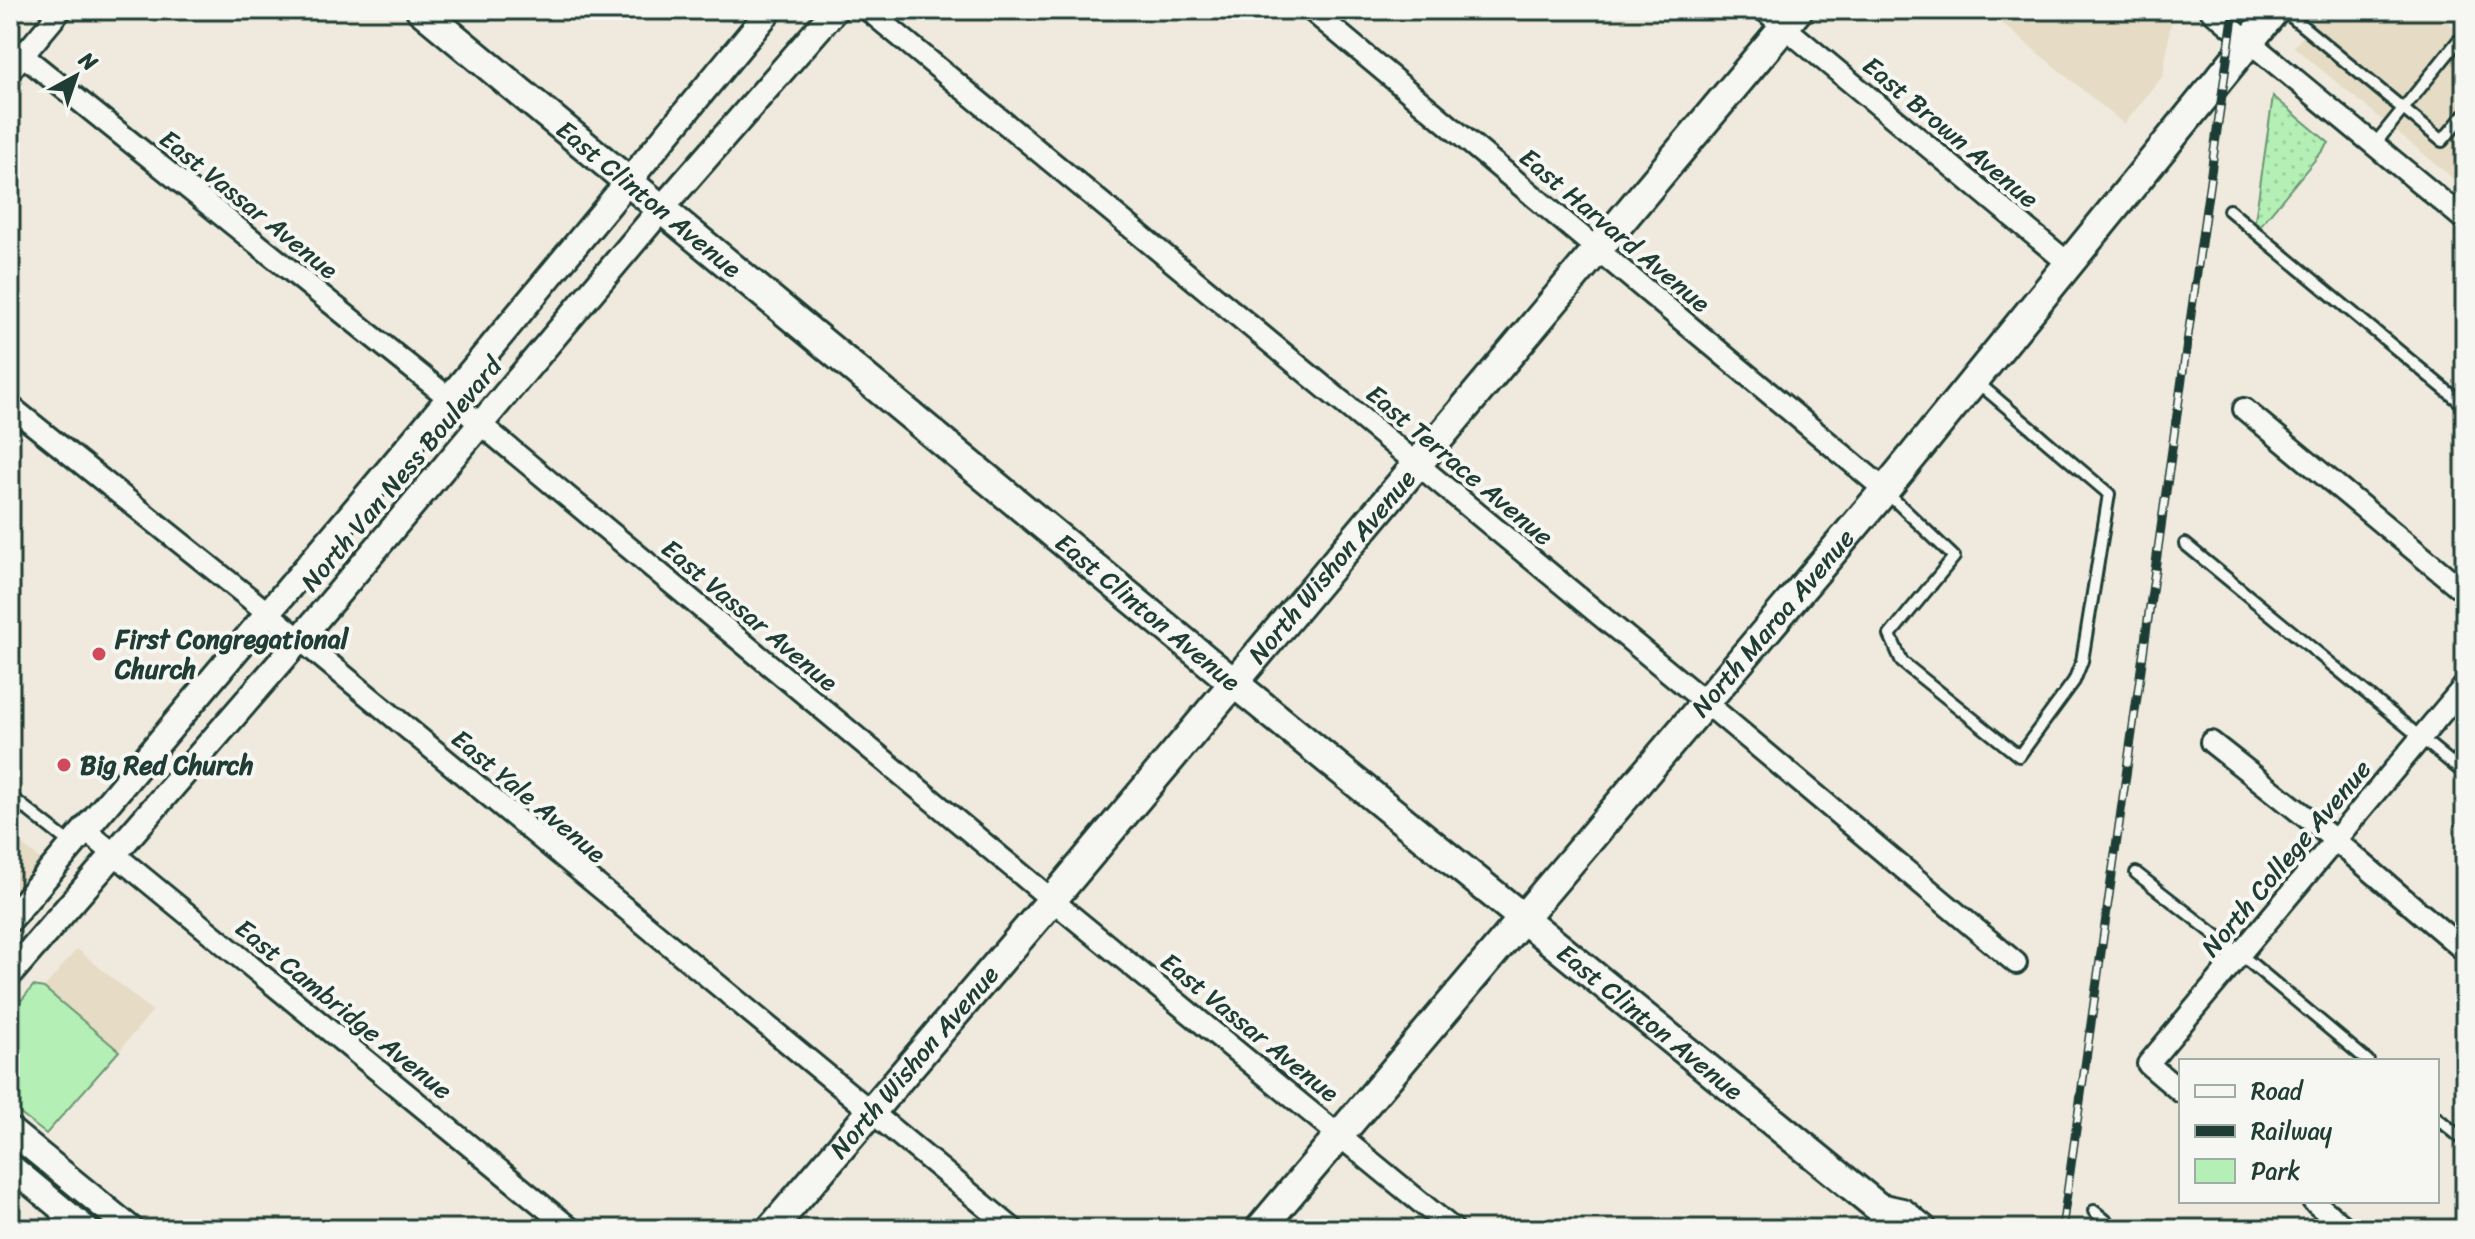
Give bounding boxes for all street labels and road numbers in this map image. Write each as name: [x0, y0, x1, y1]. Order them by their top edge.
street label: East Brown Avenue: [1852, 44, 2050, 220]
street label: East Clinton Avenue: [546, 107, 753, 290]
street label: East Vassar Avenue: [149, 117, 349, 291]
street label: East Harvard Avenue: [1509, 136, 1722, 325]
street label: North Van Ness Boulevard: [288, 344, 515, 602]
street label: East Terrace Avenue: [1355, 372, 1565, 558]
street label: North Wishon Avenue: [1236, 458, 1428, 675]
street label: North Maroa Avenue: [1679, 518, 1867, 728]
street label: East Clinton Avenue: [1045, 521, 1252, 703]
street label: East Vassar Avenue: [651, 527, 850, 704]
street label: East Yale Avenue: [441, 717, 618, 876]
street label: North College Avenue: [2189, 748, 2383, 968]
street label: East Cambridge Avenue: [225, 906, 463, 1112]
street label: East Clinton Avenue: [1546, 931, 1754, 1113]
street label: East Vassar Avenue: [1150, 940, 1350, 1114]
street label: North Wishon Avenue: [817, 954, 1011, 1169]

